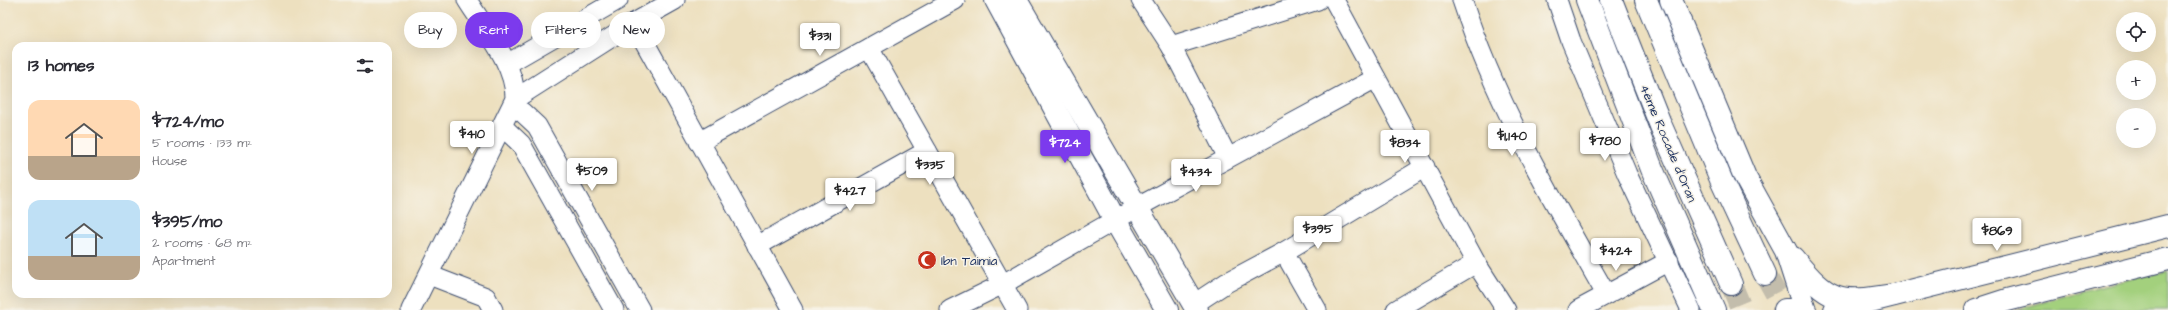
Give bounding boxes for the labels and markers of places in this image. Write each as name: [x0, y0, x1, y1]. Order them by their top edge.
pin: $331: [796, 23, 844, 57]
pin: $410: [448, 121, 496, 155]
pin: $1,140: [1479, 123, 1545, 157]
pin: $780: [1581, 128, 1629, 162]
pin: $724: [1041, 130, 1089, 164]
pin: $834: [1381, 130, 1429, 164]
pin: $335: [906, 152, 954, 186]
pin: $509: [568, 158, 616, 192]
pin: $434: [1172, 159, 1220, 193]
pin: $427: [826, 178, 874, 212]
pin: $395: [1294, 216, 1342, 250]
pin: $869: [1973, 218, 2021, 252]
pin: $424: [1592, 238, 1640, 272]
mosque icon: Ibn Taimia: [916, 249, 938, 271]
place label: Ibn Taimia: [941, 252, 998, 270]

